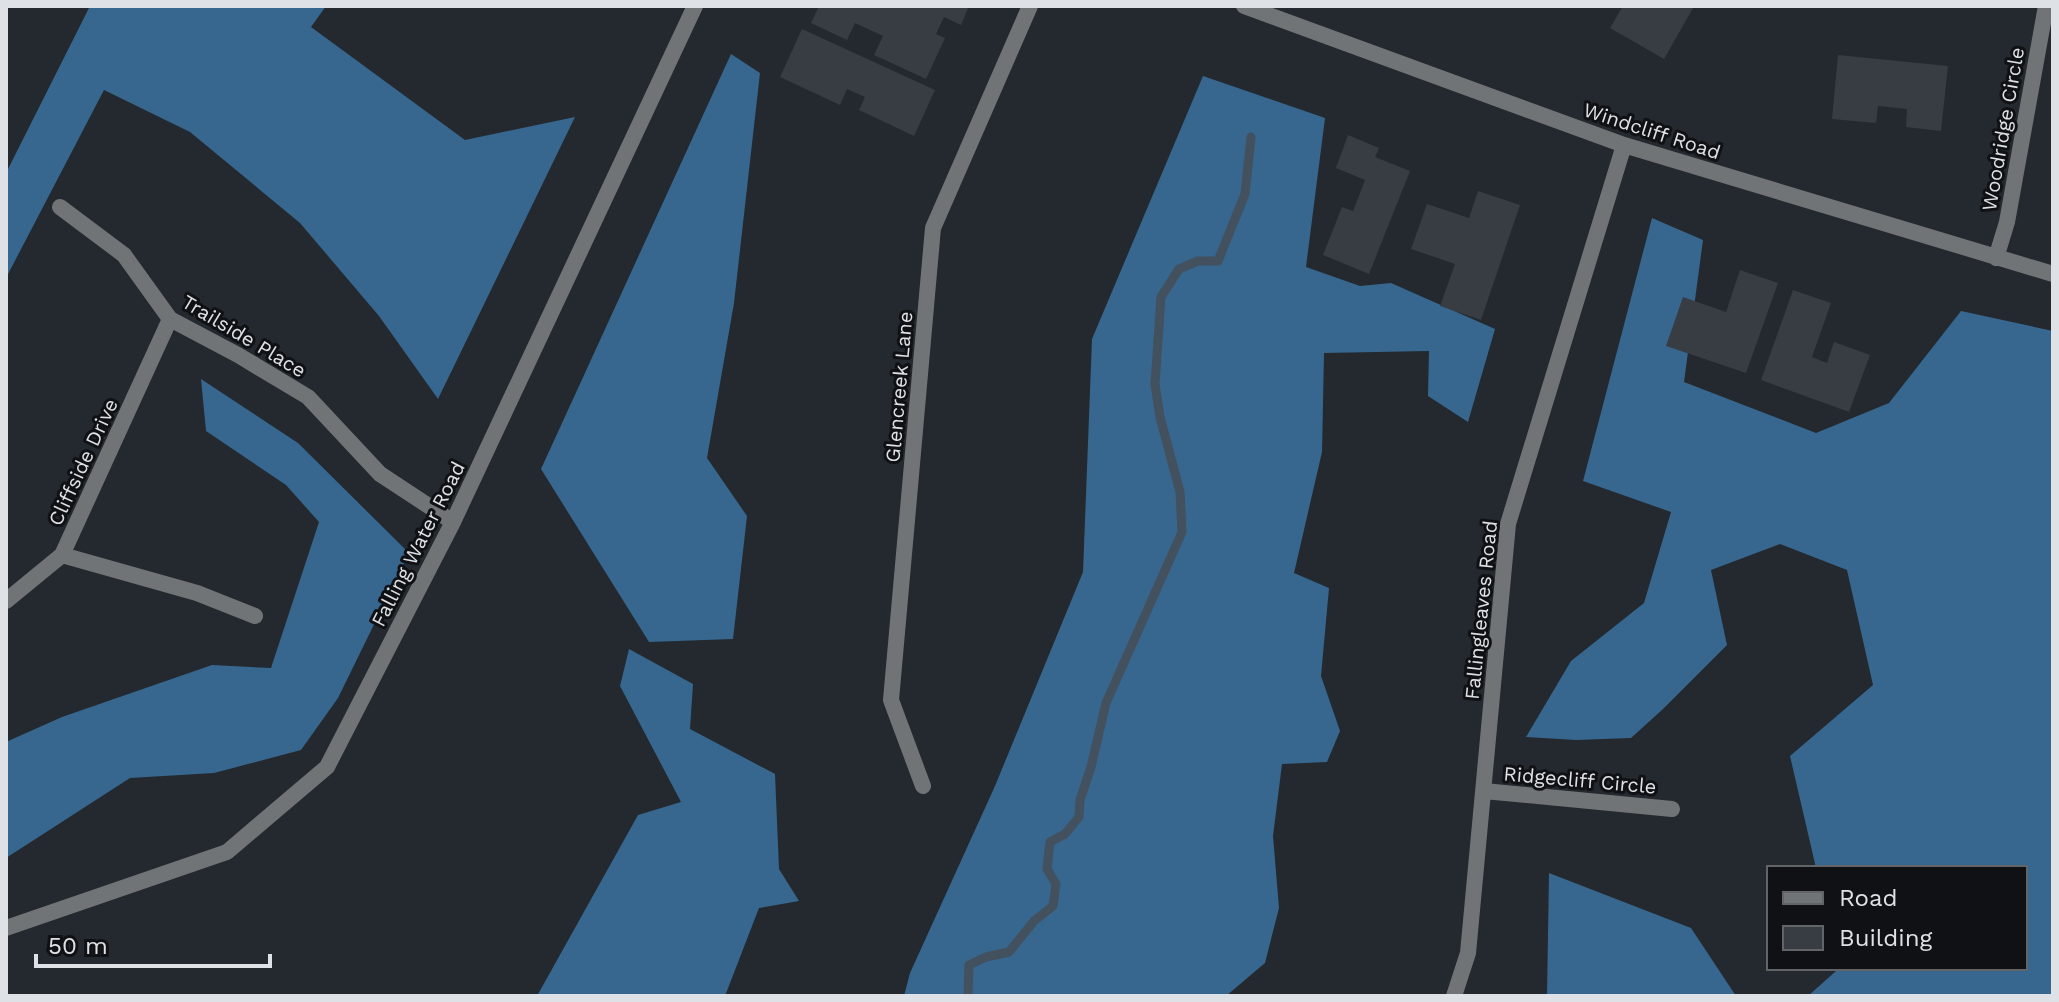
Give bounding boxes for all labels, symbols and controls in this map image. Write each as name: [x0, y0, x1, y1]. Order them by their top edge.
street label: Woodridge Circle: [1977, 45, 2029, 213]
street label: Windcliff Road: [1580, 98, 1724, 164]
street label: Trailside Place: [178, 290, 310, 382]
street label: Glencreek Lane: [880, 310, 918, 464]
street label: Cliffside Drive: [43, 395, 123, 529]
street label: Falling Water Road: [366, 457, 470, 631]
street label: Fallingleaves Road: [1460, 519, 1502, 701]
street label: Ridgecliff Circle: [1503, 761, 1657, 799]
legend: [1767, 866, 2027, 970]
text: Road: [1839, 884, 1898, 912]
scale bar: [36, 918, 270, 968]
text: Building: [1839, 924, 1932, 952]
text: 50 m: [48, 932, 108, 960]

